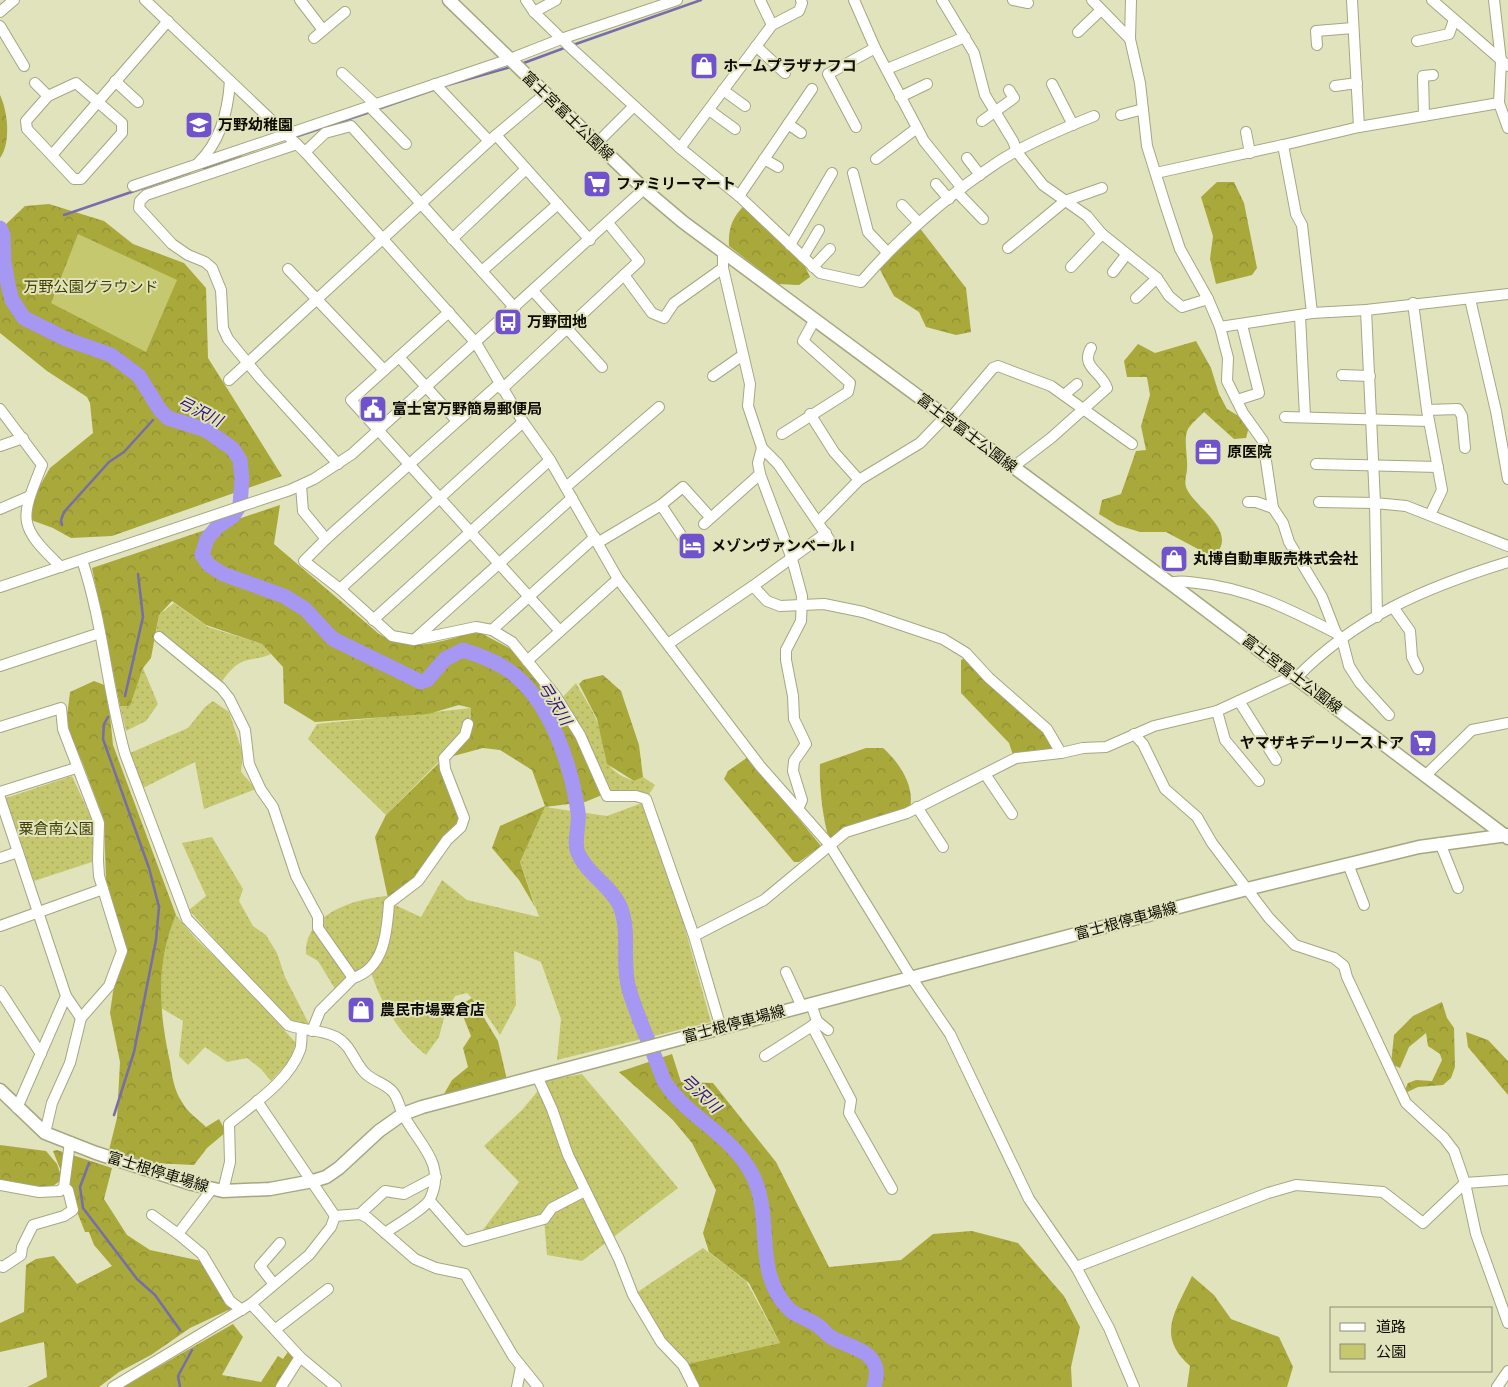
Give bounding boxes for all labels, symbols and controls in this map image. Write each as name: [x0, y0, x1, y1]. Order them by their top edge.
shop icon: ホームプラザナフコ: [689, 51, 719, 81]
place label: ホームプラザナフコ: [723, 57, 857, 74]
street label: 富士宮富士公園線: [519, 68, 617, 163]
school or university icon: 万野幼稚園: [184, 110, 214, 140]
place label: 万野幼稚園: [218, 116, 293, 133]
supermarket icon: ファミリーマート: [582, 169, 612, 199]
place label: ファミリーマート: [616, 175, 736, 192]
park label: 万野公園グラウンド: [23, 278, 159, 295]
bus stop icon: 万野団地: [493, 307, 523, 337]
place label: 万野団地: [527, 313, 587, 330]
street label: 富士宮富士公園線: [914, 390, 1020, 476]
water label: 弓沢川: [174, 393, 227, 430]
public building icon: 富士宮万野簡易郵便局: [358, 394, 388, 424]
place label: 富士宮万野簡易郵便局: [392, 400, 542, 417]
office icon: 原医院: [1193, 437, 1223, 467]
place label: 原医院: [1227, 443, 1272, 460]
hotel icon: メゾンヴァンベール I: [677, 531, 707, 561]
place label: メゾンヴァンベール I: [711, 537, 854, 554]
shop icon: 丸博自動車販売株式会社: [1159, 544, 1189, 574]
place label: 丸博自動車販売株式会社: [1193, 550, 1358, 567]
street label: 富士宮富士公園線: [1239, 631, 1345, 717]
water label: 弓沢川: [535, 678, 576, 730]
supermarket icon: ヤマザキデーリーストア: [1408, 728, 1438, 758]
place label: ヤマザキデーリーストア: [1240, 734, 1404, 751]
park label: 粟倉南公園: [18, 820, 94, 837]
street label: 富士根停車場線: [1073, 899, 1179, 942]
shop icon: 農民市場粟倉店: [346, 995, 376, 1025]
place label: 農民市場粟倉店: [380, 1001, 485, 1018]
street label: 富士根停車場線: [681, 1002, 787, 1045]
water label: 弓沢川: [677, 1071, 725, 1117]
street label: 富士根停車場線: [105, 1148, 211, 1195]
legend: [1330, 1307, 1493, 1372]
text: 道路: [1376, 1318, 1406, 1335]
text: 公園: [1376, 1343, 1406, 1360]

